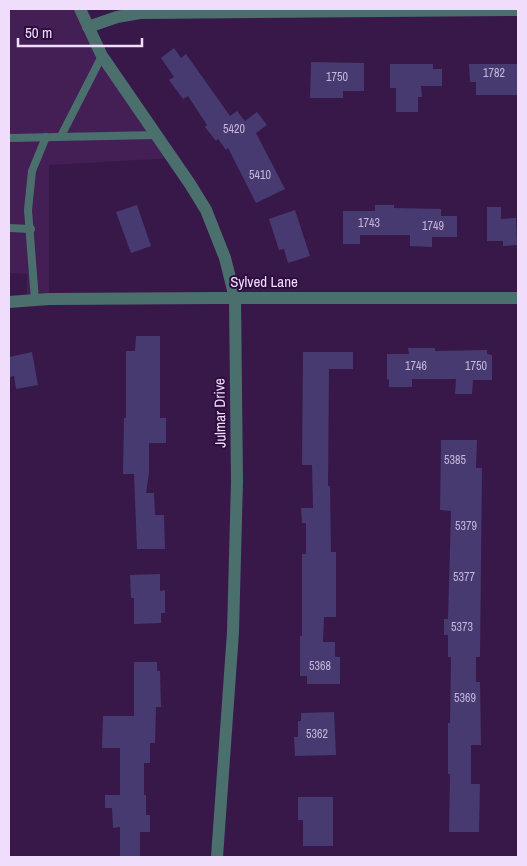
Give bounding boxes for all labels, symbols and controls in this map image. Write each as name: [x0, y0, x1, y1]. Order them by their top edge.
scale bar: [18, 15, 141, 47]
text: 50 m: [25, 22, 52, 43]
house number: 1782: [483, 65, 505, 81]
house number: 1750: [326, 69, 348, 85]
house number: 5420: [223, 121, 245, 137]
house number: 5410: [249, 167, 271, 183]
house number: 1743: [358, 215, 380, 231]
house number: 1749: [422, 218, 444, 234]
street label: Sylved Lane: [230, 271, 298, 292]
house number: 1746: [405, 358, 427, 374]
house number: 1750: [465, 358, 487, 374]
street label: Julmar Drive: [208, 378, 231, 448]
house number: 5385: [444, 452, 466, 468]
house number: 5379: [455, 518, 477, 534]
house number: 5377: [453, 569, 475, 585]
house number: 5373: [451, 619, 473, 635]
house number: 5368: [309, 658, 331, 674]
house number: 5369: [454, 690, 476, 706]
house number: 5362: [306, 726, 328, 742]

